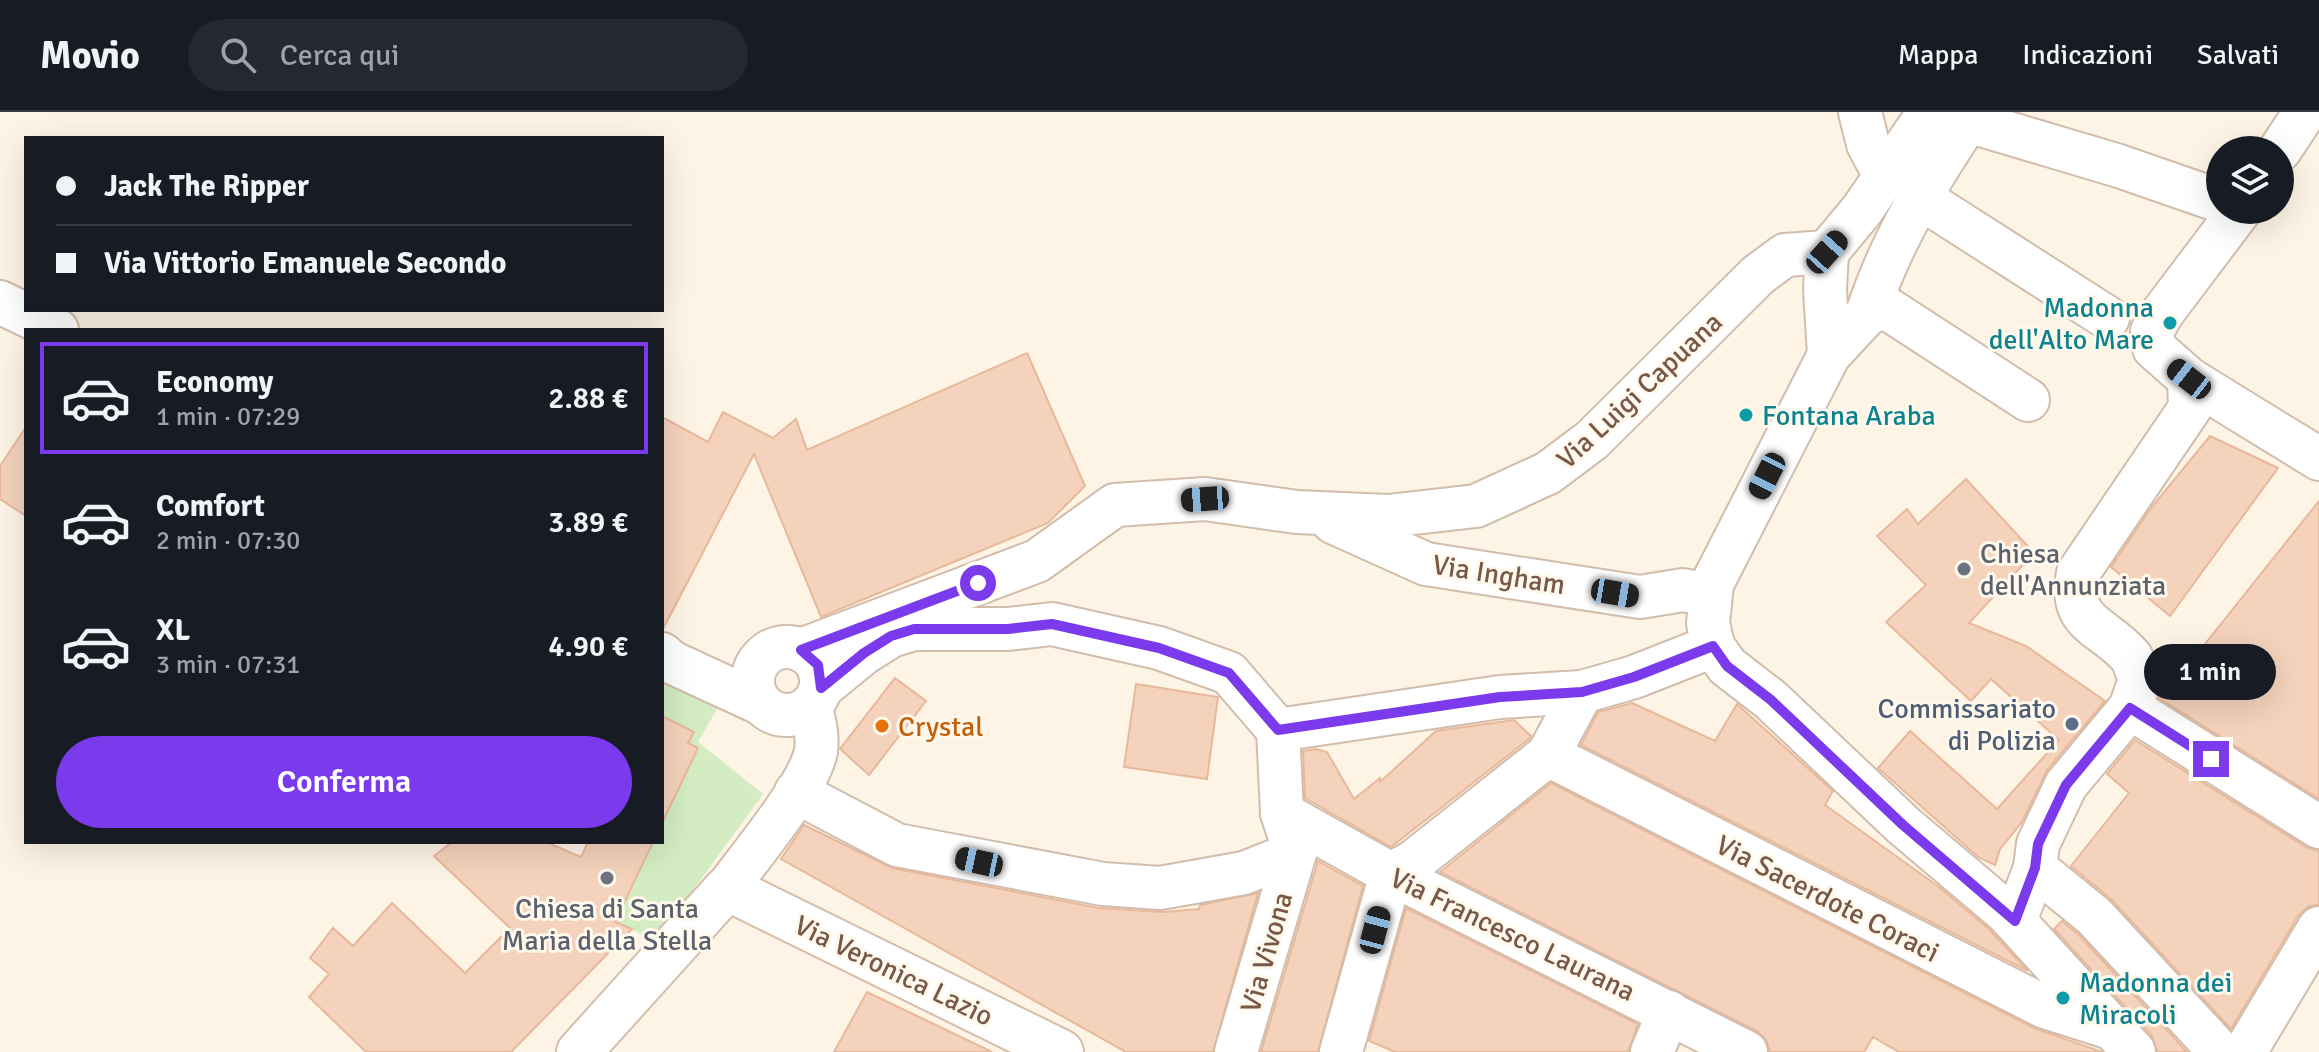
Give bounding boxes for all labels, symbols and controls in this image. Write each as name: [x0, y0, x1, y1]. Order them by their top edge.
search box: [188, 19, 748, 91]
text: Movio: [40, 32, 140, 79]
icon: search: [216, 33, 260, 77]
text: Cerca qui: [280, 37, 399, 74]
text: Mappa: [1898, 38, 1978, 72]
text: Indicazioni: [2022, 38, 2153, 72]
text: Salvati: [2197, 38, 2279, 72]
map controls: [2206, 136, 2294, 224]
button: layers: [2206, 136, 2294, 224]
text: Jack The Ripper: [104, 168, 309, 205]
car: [1802, 226, 1852, 278]
text: Via Vittorio Emanuele Secondo: [104, 245, 506, 282]
place label: Madonna dell'Alto Mare: [1989, 291, 2154, 357]
street label: Via Luigi Capuana: [1550, 305, 1730, 476]
marker: Madonna dell'Alto Mare: [2161, 314, 2179, 332]
car: [2163, 355, 2215, 403]
icon: car: [60, 362, 132, 434]
text: Economy: [156, 364, 273, 401]
text: 2.88 €: [548, 380, 628, 417]
place label: Fontana Araba: [1762, 399, 1936, 433]
text: 1 min · 07:29: [156, 401, 300, 433]
marker: Fontana Araba: [1737, 406, 1755, 424]
car: [1745, 449, 1789, 503]
car: [1180, 485, 1230, 513]
icon: car: [60, 486, 132, 558]
text: Comfort: [156, 488, 265, 525]
text: 3.89 €: [548, 504, 628, 541]
text: 2 min · 07:30: [156, 525, 300, 557]
place label: Chiesa dell'Annunziata: [1980, 537, 2166, 603]
street label: Via Ingham: [1430, 548, 1568, 602]
marker: Chiesa dell'Annunziata: [1955, 560, 1973, 578]
route start: [960, 565, 996, 601]
car: [1589, 577, 1641, 609]
icon: car: [60, 610, 132, 682]
text: XL: [156, 612, 190, 649]
text: 4.90 €: [548, 628, 628, 665]
callout: 1 min: [2145, 643, 2277, 699]
text: 3 min · 07:31: [156, 649, 300, 681]
text: 1 min: [2179, 656, 2241, 688]
place label: Commissariato di Polizia: [1877, 692, 2056, 758]
place label: Crystal: [898, 710, 984, 744]
marker: Commissariato di Polizia: [2063, 715, 2081, 733]
marker: Crystal: [873, 717, 891, 735]
button: Conferma: [56, 736, 632, 828]
route end: [2193, 741, 2229, 777]
street label: Via Sacerdote Coraci: [1710, 828, 1945, 970]
car: [953, 845, 1005, 879]
street label: Via Francesco Laurana: [1385, 861, 1641, 1009]
marker: Chiesa di Santa Maria della Stella: [598, 869, 616, 887]
street label: Via Vivona: [1234, 888, 1300, 1016]
place label: Chiesa di Santa Maria della Stella: [502, 892, 712, 958]
car: [1357, 904, 1393, 956]
street label: Via Veronica Lazio: [789, 908, 998, 1034]
place label: Madonna dei Miracoli: [2079, 966, 2232, 1032]
marker: Madonna dei Miracoli: [2054, 989, 2072, 1007]

